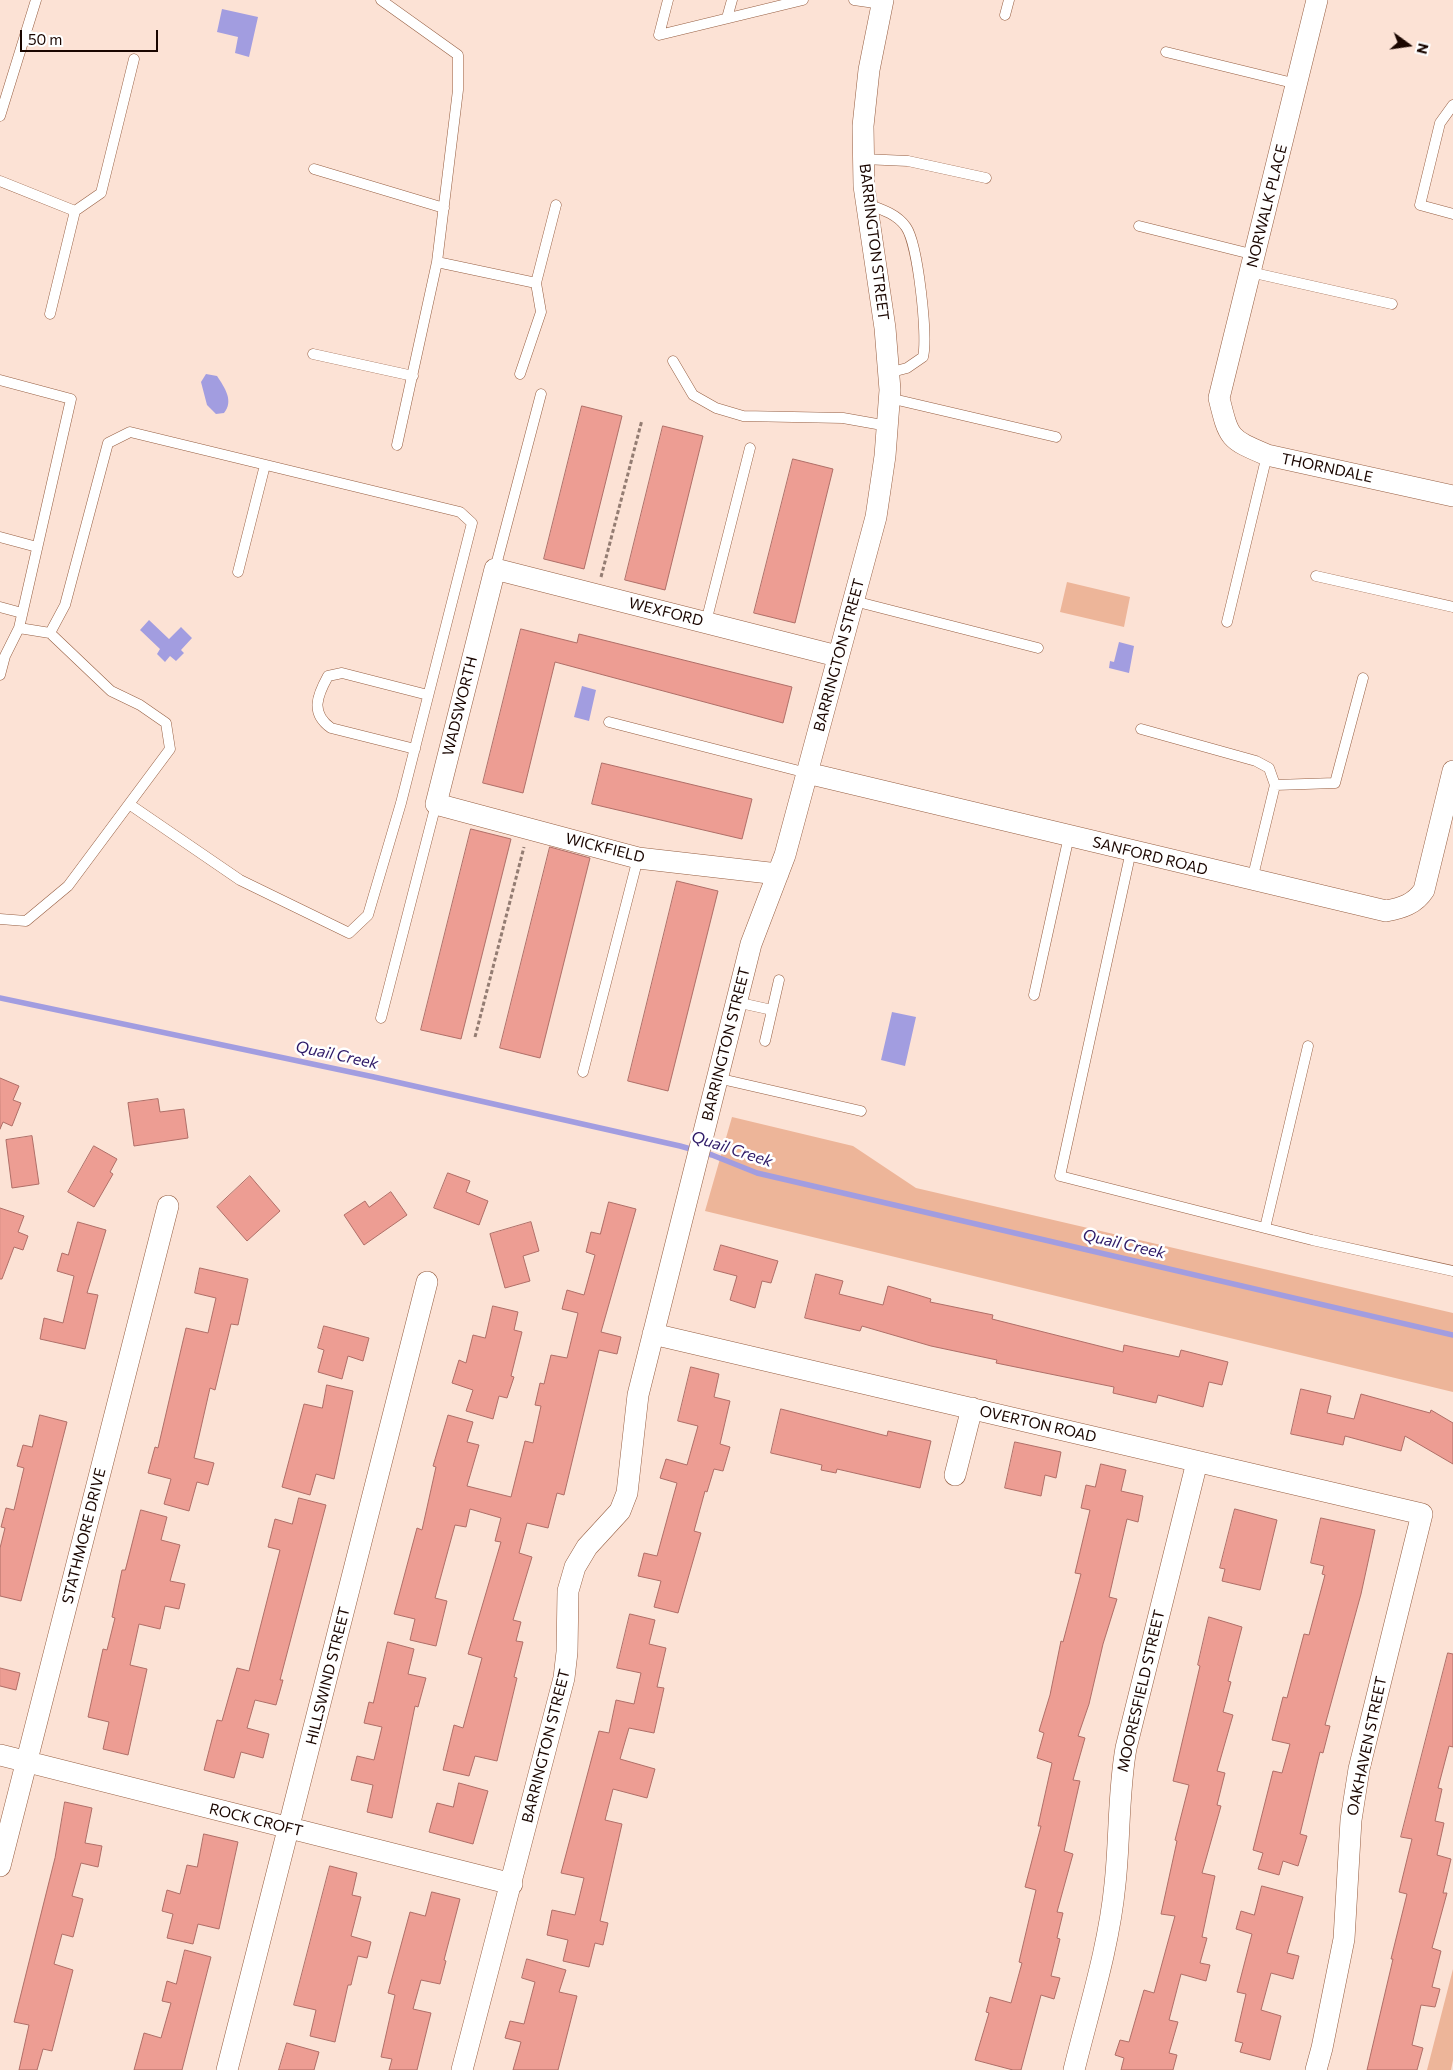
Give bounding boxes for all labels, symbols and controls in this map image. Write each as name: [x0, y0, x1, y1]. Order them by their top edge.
scale bar: [22, 20, 160, 52]
north arrow: [1383, 20, 1433, 70]
text: 50 m: [28, 30, 62, 48]
text: N: [1414, 42, 1433, 56]
street label: NORWALK PLACE: [1243, 142, 1291, 270]
street label: BARRINGTON STREET: [855, 163, 893, 321]
street label: THORNDALE: [1280, 450, 1374, 486]
street label: BARRINGTON STREET: [810, 577, 868, 733]
street label: WEXFORD: [627, 594, 705, 630]
street label: WADSWORTH: [439, 654, 481, 758]
street label: WICKFIELD: [563, 829, 647, 867]
street label: SANFORD ROAD: [1090, 833, 1210, 879]
street label: BARRINGTON STREET: [698, 965, 754, 1123]
water label: Quail Creek: [294, 1037, 380, 1073]
water label: Quail Creek: [689, 1127, 775, 1171]
water label: Quail Creek: [1081, 1225, 1167, 1263]
street label: OVERTON ROAD: [978, 1402, 1098, 1446]
street label: STATHMORE DRIVE: [58, 1466, 110, 1606]
street label: HILLSWIND STREET: [302, 1605, 354, 1747]
street label: MOORESFIELD STREET: [1114, 1608, 1168, 1774]
street label: BARRINGTON STREET: [518, 1667, 574, 1825]
street label: OAKHAVEN STREET: [1343, 1675, 1391, 1817]
street label: ROCK CROFT: [207, 1800, 305, 1840]

